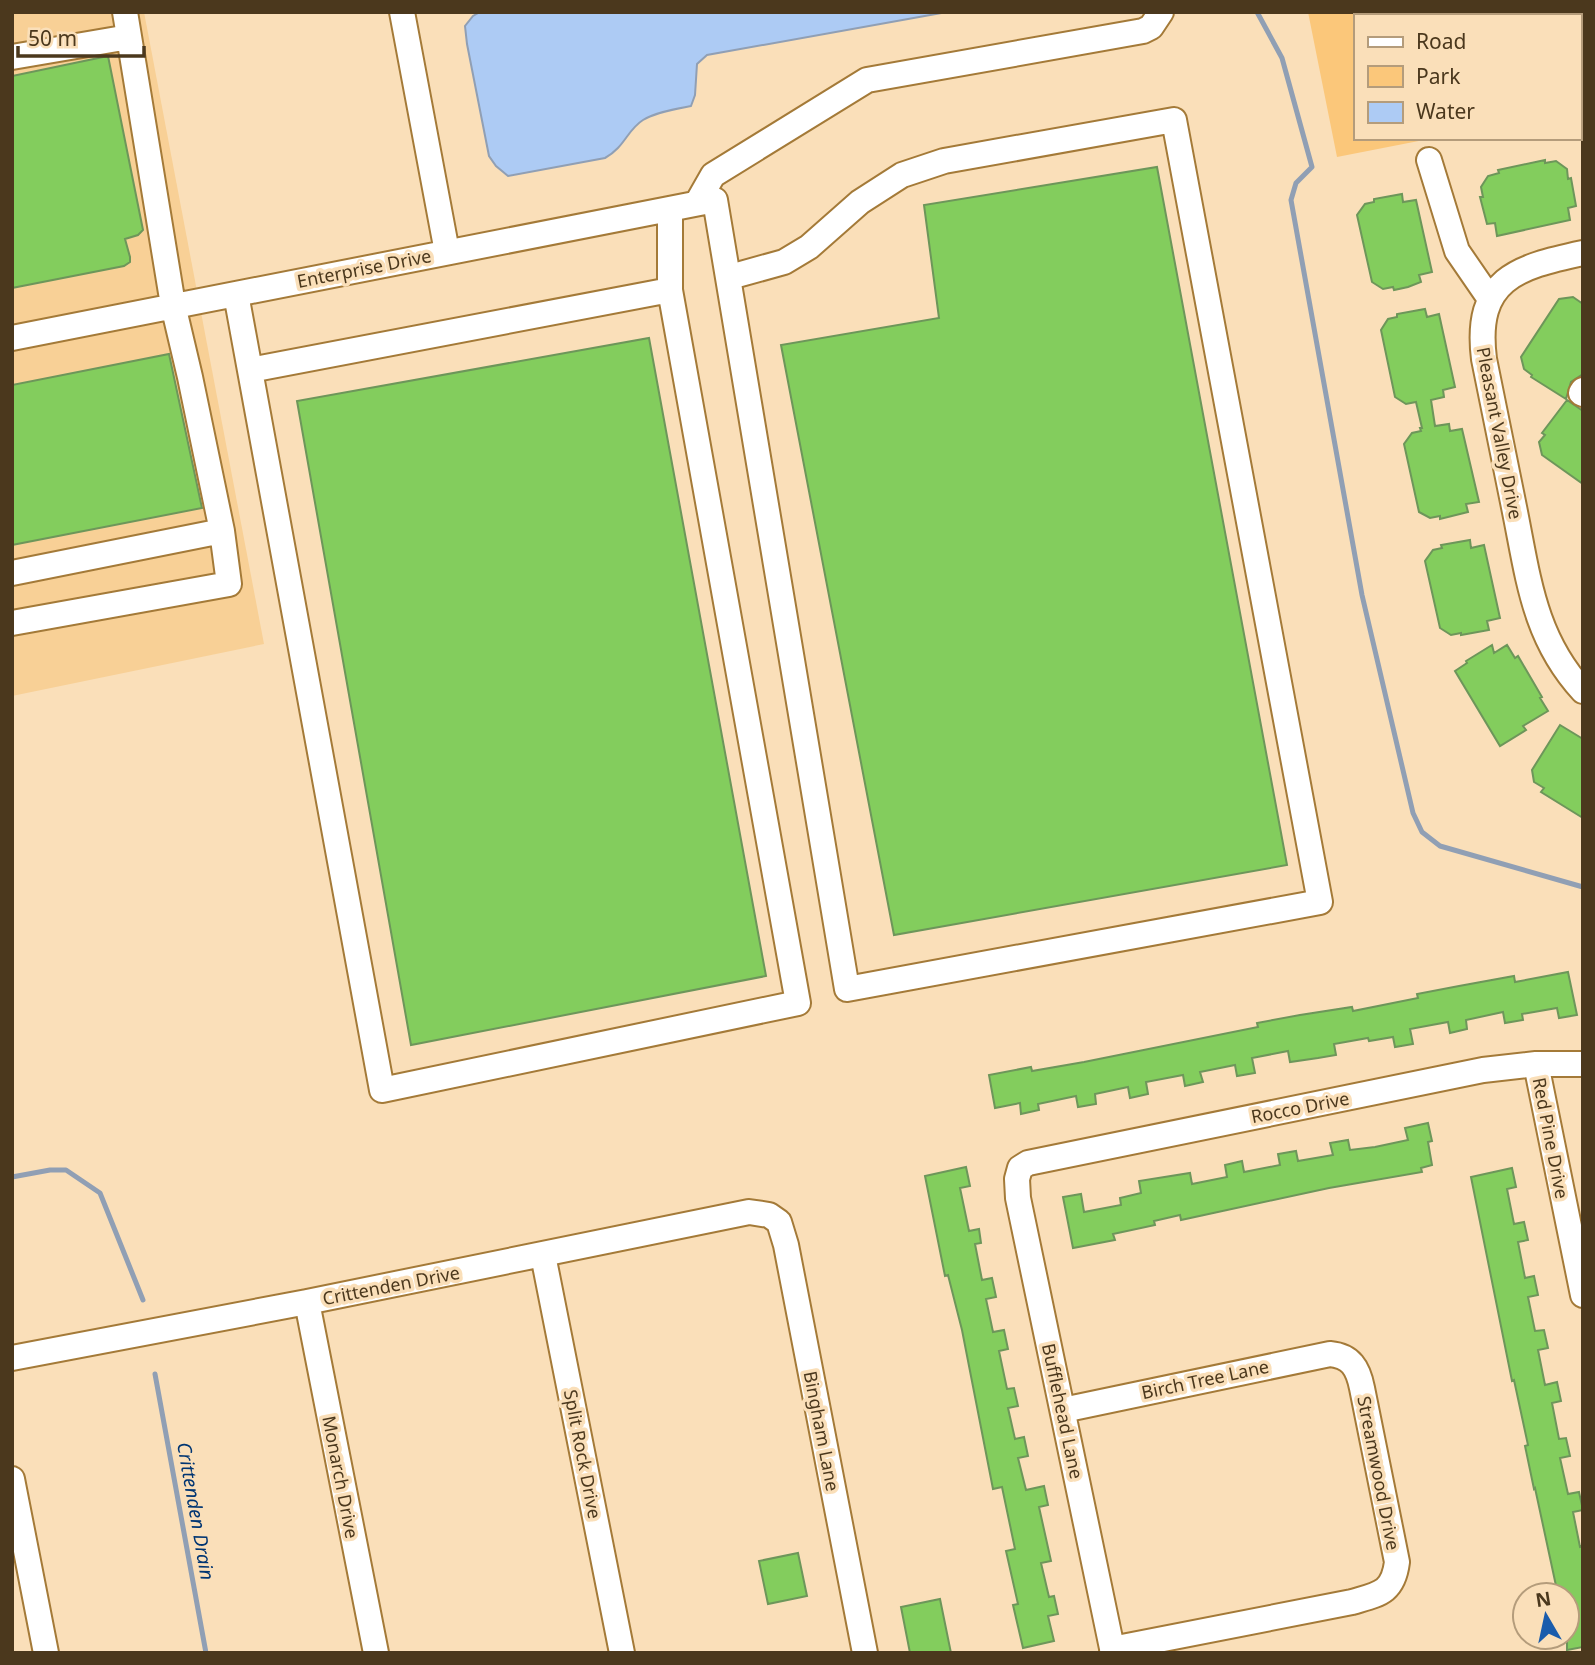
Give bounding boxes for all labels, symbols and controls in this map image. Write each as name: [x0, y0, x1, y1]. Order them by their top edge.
scale bar: [18, 14, 144, 58]
legend: [1354, 14, 1581, 140]
text: 50 m: [28, 24, 77, 52]
text: Road: [1416, 27, 1466, 55]
text: Park: [1416, 62, 1461, 90]
text: Water: [1416, 97, 1475, 125]
street label: Enterprise Drive: [295, 243, 433, 293]
street label: Pleasant Valley Drive: [1472, 345, 1528, 521]
street label: Red Pine Drive: [1527, 1075, 1575, 1201]
street label: Rocco Drive: [1249, 1086, 1351, 1128]
street label: Crittenden Drive: [320, 1260, 462, 1310]
street label: Bufflehead Lane: [1037, 1341, 1089, 1481]
street label: Birch Tree Lane: [1139, 1354, 1271, 1404]
street label: Bingham Lane: [799, 1369, 845, 1493]
street label: Split Rock Drive: [559, 1387, 607, 1521]
street label: Streamwood Drive: [1352, 1394, 1406, 1552]
street label: Monarch Drive: [317, 1414, 365, 1540]
water label: Crittenden Drain: [171, 1440, 221, 1582]
north arrow: [1511, 1581, 1581, 1651]
text: N: [1534, 1585, 1553, 1613]

